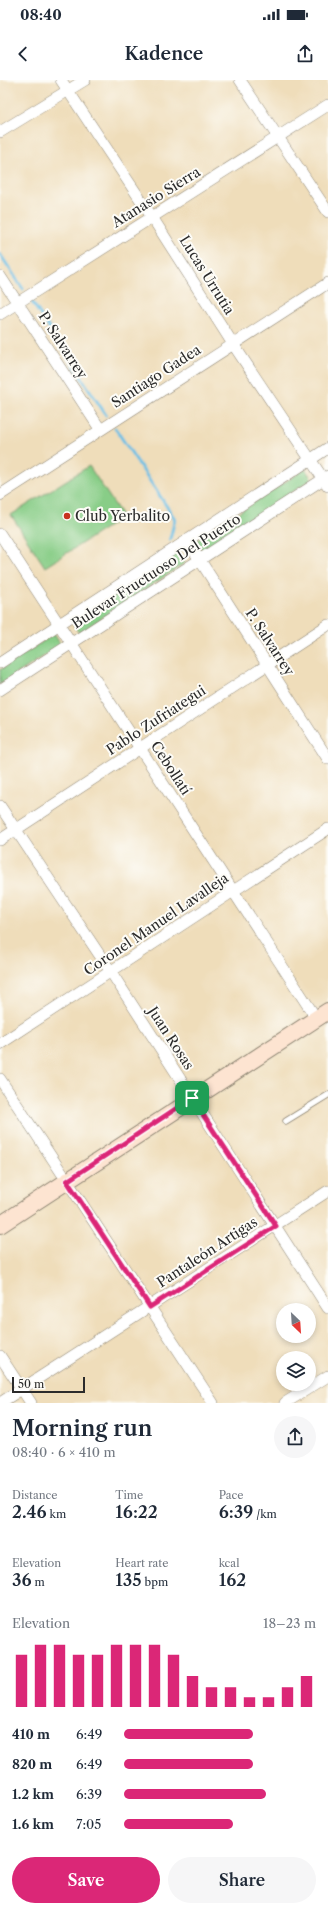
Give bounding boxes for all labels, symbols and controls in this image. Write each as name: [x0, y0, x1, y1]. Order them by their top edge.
text: 08:40: [20, 5, 62, 24]
icon: back: [12, 43, 34, 65]
text: Kadence: [125, 43, 203, 65]
icon: share: [294, 43, 316, 65]
street label: Atanasio Sierra: [108, 162, 204, 232]
street label: Lucas Urrutia: [176, 232, 239, 318]
street label: P. Salvarrey: [35, 308, 92, 382]
street label: Santiago Gadea: [108, 340, 205, 412]
place label: Club Yerbalito: [75, 507, 170, 525]
street label: Bulevar Fructuoso Del Puerto: [68, 510, 244, 632]
marker: Club Yerbalito: [62, 511, 72, 521]
street label: P. Salvarrey: [242, 605, 299, 679]
street label: Pablo Zufriategui: [103, 681, 209, 759]
street label: Cebollatí: [147, 738, 195, 798]
street label: Coronel Manuel Lavalleja: [80, 868, 232, 979]
street label: Juan Rosas: [143, 1001, 198, 1073]
pin: [175, 1081, 209, 1115]
icon: arrive: [181, 1087, 203, 1109]
street label: Pantaleón Artigas: [153, 1213, 261, 1291]
north arrow: [276, 1303, 316, 1343]
map controls: [276, 1303, 316, 1391]
button: layers: [276, 1351, 316, 1391]
scale bar: [12, 1375, 85, 1394]
text: 50 m: [18, 1377, 44, 1391]
text: Morning run: [12, 1415, 152, 1442]
button: share: [274, 1416, 316, 1458]
text: 08:40 · 6 × 410 m: [12, 1444, 116, 1460]
text: Distance: [12, 1488, 58, 1502]
text: Time: [115, 1488, 143, 1502]
text: Pace: [219, 1488, 244, 1502]
text: 2.46: [12, 1502, 47, 1522]
text: 16:22: [115, 1502, 158, 1522]
text: 6:39: [219, 1502, 253, 1522]
text: km: [47, 1507, 66, 1521]
text: /km: [253, 1507, 277, 1521]
text: Elevation: [12, 1556, 61, 1570]
text: Heart rate: [115, 1556, 168, 1570]
text: kcal: [219, 1556, 239, 1570]
text: 36: [12, 1570, 32, 1590]
text: 135: [115, 1570, 142, 1590]
text: 162: [219, 1570, 246, 1590]
text: m: [32, 1575, 45, 1589]
text: bpm: [142, 1575, 168, 1589]
text: Elevation: [12, 1615, 70, 1631]
text: 18–23 m: [263, 1615, 316, 1631]
text: 410 m: [12, 1726, 50, 1742]
text: 6:49: [76, 1726, 102, 1742]
text: 820 m: [12, 1756, 52, 1772]
text: 6:49: [76, 1756, 102, 1772]
text: 1.2 km: [12, 1786, 54, 1802]
text: 6:39: [76, 1786, 102, 1802]
text: 1.6 km: [12, 1816, 54, 1832]
text: 7:05: [76, 1816, 101, 1832]
button: Save: [12, 1857, 160, 1903]
button: Share: [168, 1857, 316, 1903]

